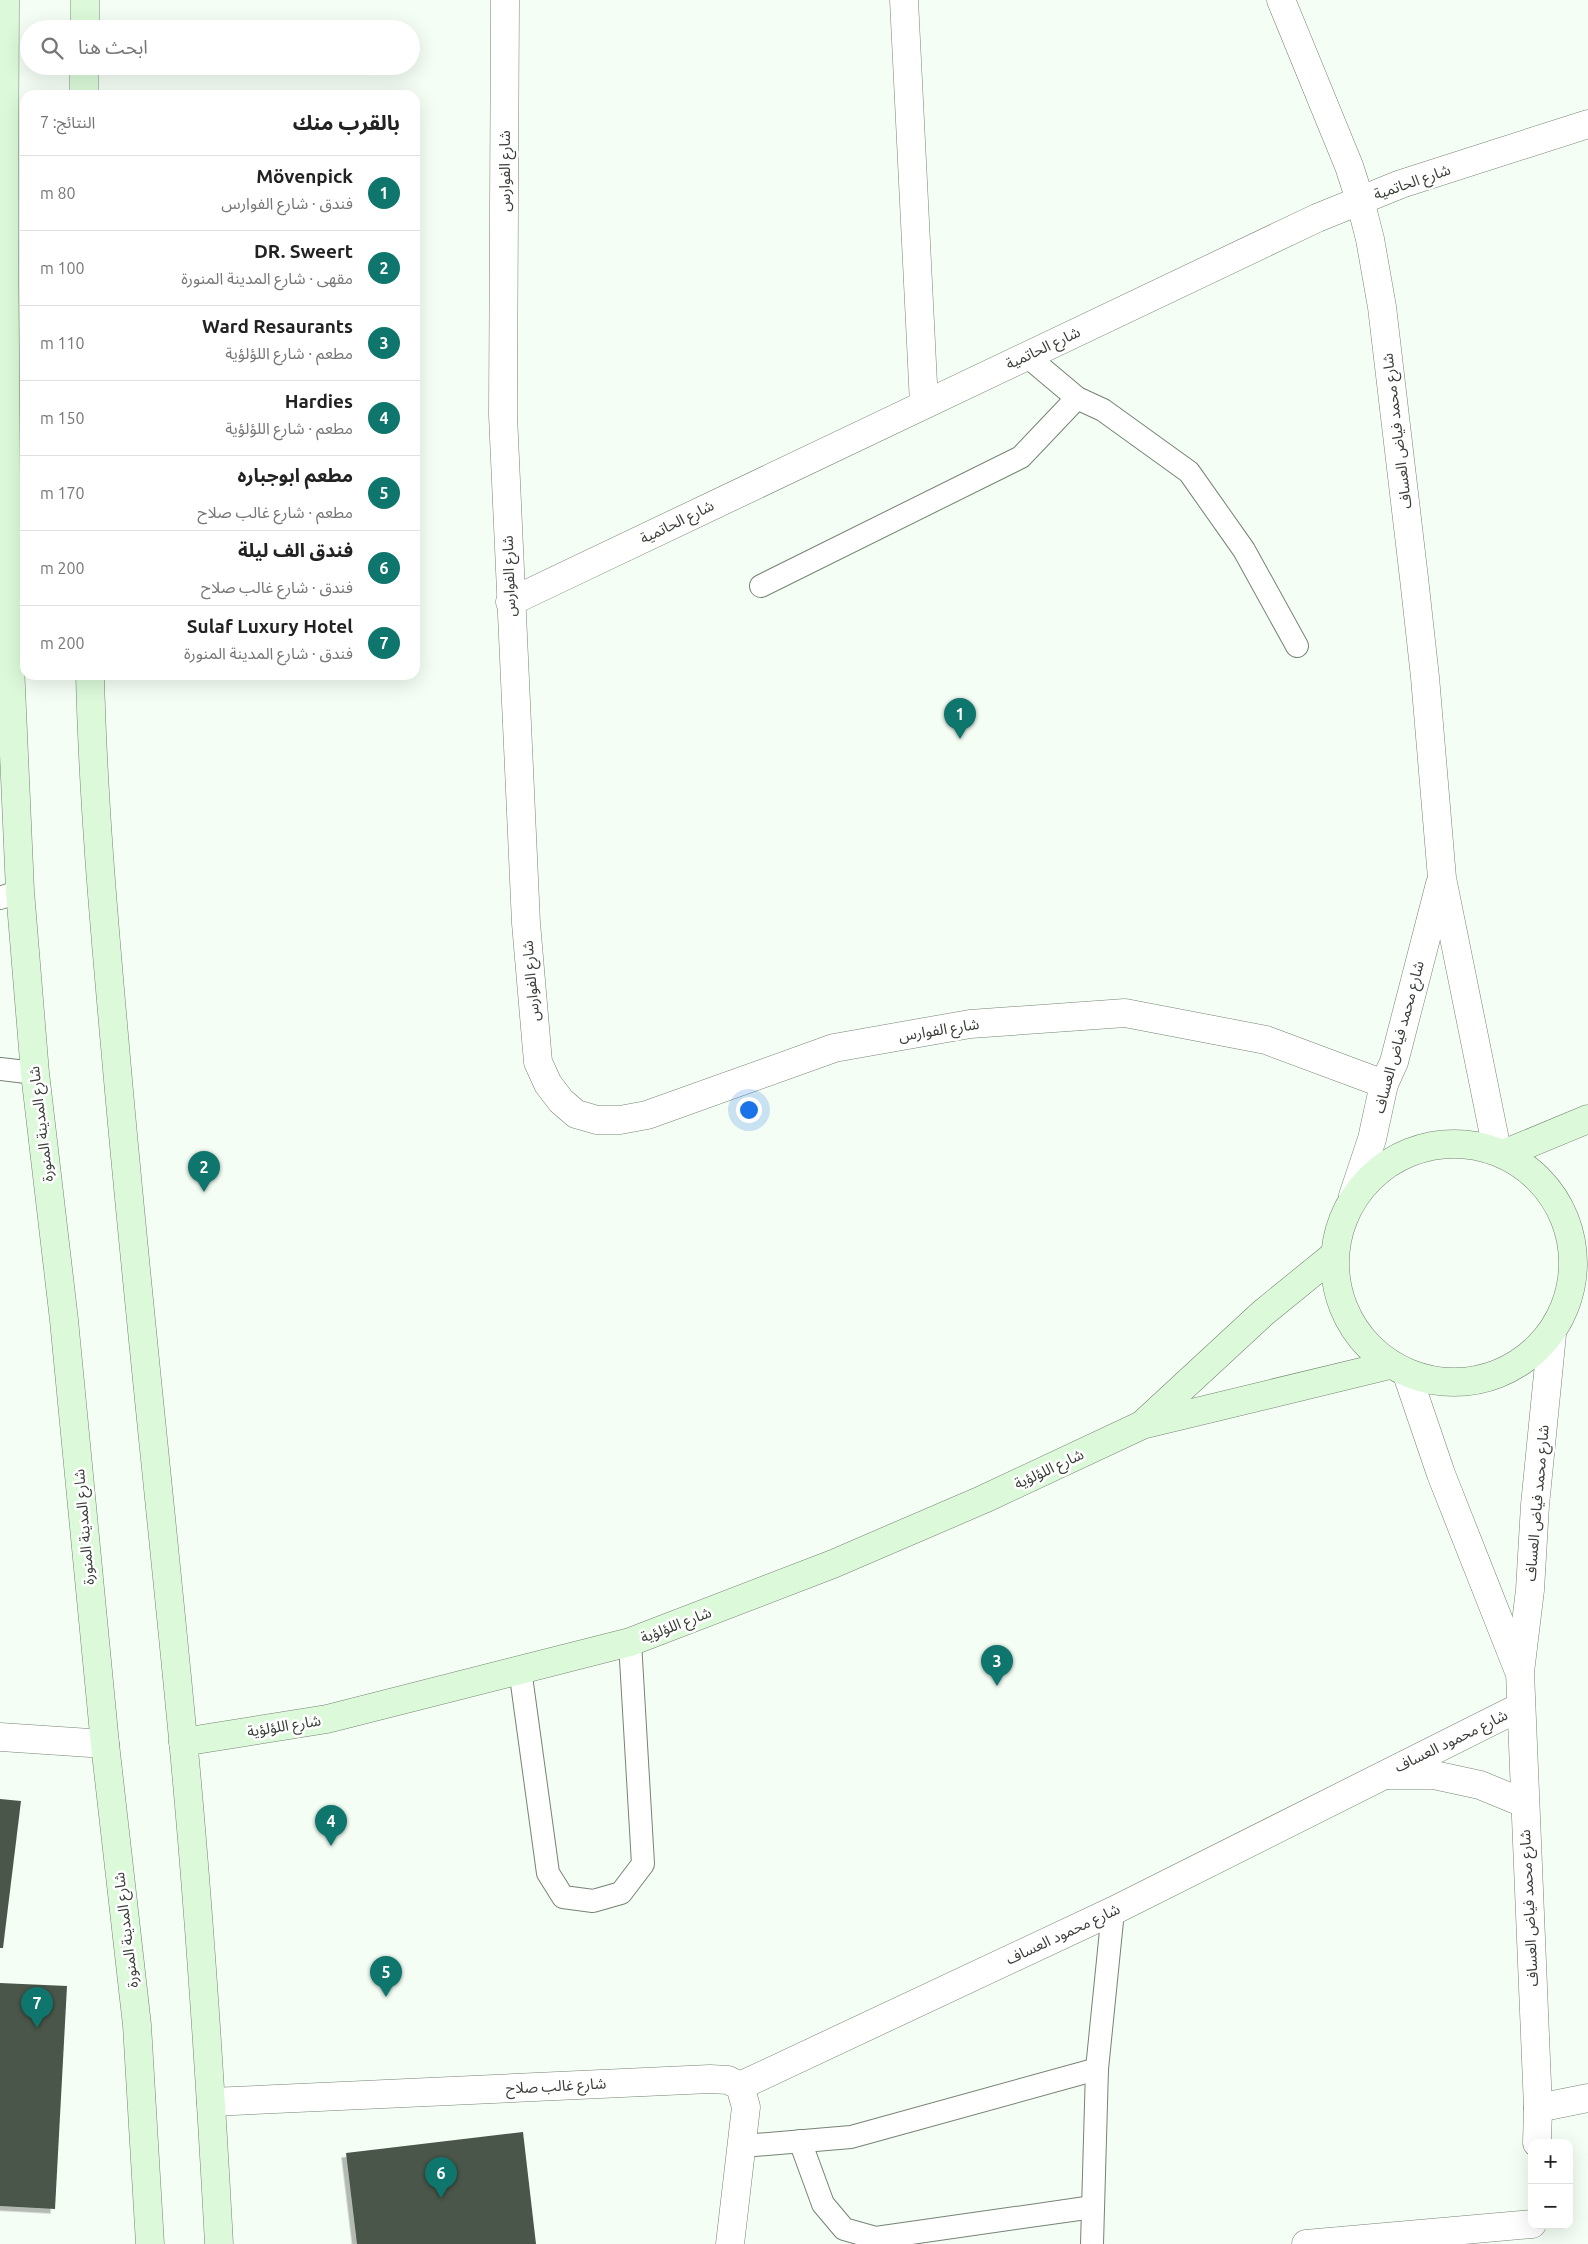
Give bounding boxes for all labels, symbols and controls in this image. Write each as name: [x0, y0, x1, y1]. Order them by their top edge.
search box: [20, 20, 420, 75]
icon: search: [38, 34, 66, 62]
text: ابحث هنا: [78, 36, 148, 58]
text: بالقرب منك: [293, 110, 400, 134]
text: النتائج: 7: [40, 113, 95, 131]
street label: شارع الفوارس: [496, 130, 517, 212]
street label: شارع الحاتمية: [1371, 160, 1454, 206]
text: Mövenpick: [256, 165, 353, 187]
text: 80 m: [40, 184, 76, 202]
text: 1: [379, 184, 389, 202]
text: فندق · شارع الفوارس: [221, 194, 353, 212]
text: DR. Sweert: [254, 240, 353, 262]
text: 100 m: [40, 259, 85, 277]
text: 2: [379, 259, 389, 277]
text: مقهى · شارع المدينة المنورة: [181, 269, 353, 287]
text: Ward Resaurants: [202, 315, 353, 337]
street label: شارع الحاتمية: [1003, 323, 1085, 376]
text: 110 m: [40, 334, 85, 352]
text: 3: [379, 334, 389, 352]
text: مطعم · شارع اللؤلؤية: [225, 344, 353, 362]
street label: شارع محمد فياض العساف: [1378, 351, 1418, 510]
text: Hardies: [285, 390, 353, 412]
text: 150 m: [40, 409, 85, 427]
text: 4: [379, 409, 389, 427]
text: مطعم · شارع اللؤلؤية: [225, 419, 353, 437]
text: مطعم ابوجباره: [237, 464, 353, 486]
text: 170 m: [40, 484, 85, 502]
text: 5: [379, 484, 389, 502]
street label: شارع الحاتمية: [637, 496, 718, 550]
text: مطعم · شارع غالب صلاح: [198, 503, 353, 521]
street label: شارع الفوارس: [499, 535, 522, 617]
text: فندق الف ليلة: [238, 539, 353, 561]
text: 200 m: [40, 559, 85, 577]
text: 6: [379, 559, 389, 577]
text: فندق · شارع غالب صلاح: [201, 578, 353, 596]
text: Sulaf Luxury Hotel: [187, 615, 353, 637]
text: 200 m: [40, 634, 85, 652]
text: 7: [379, 634, 389, 652]
text: فندق · شارع المدينة المنورة: [184, 644, 353, 662]
pin: 1: [944, 698, 976, 739]
street label: شارع الفوارس: [518, 939, 547, 1022]
street label: شارع محمد فياض العساف: [1370, 959, 1431, 1116]
street label: شارع الفوارس: [897, 1015, 981, 1048]
street label: شارع المدينة المنورة: [25, 1064, 60, 1183]
your location: [736, 1097, 762, 1123]
pin: 2: [188, 1151, 220, 1192]
street label: شارع محمد فياض العساف: [1521, 1424, 1556, 1582]
street label: شارع اللؤلؤية: [1011, 1445, 1088, 1496]
street label: شارع المدينة المنورة: [70, 1468, 101, 1586]
street label: شارع اللؤلؤية: [638, 1603, 715, 1650]
pin: 3: [981, 1645, 1013, 1686]
street label: شارع محمود العساف: [1392, 1706, 1512, 1779]
street label: شارع اللؤلؤية: [246, 1711, 323, 1744]
pin: 4: [315, 1805, 347, 1846]
street label: شارع محمد فياض العساف: [1516, 1829, 1545, 1987]
street label: شارع المدينة المنورة: [110, 1870, 145, 1989]
street label: شارع محمود العساف: [1003, 1900, 1124, 1971]
pin: 5: [370, 1956, 402, 1997]
pin: 7: [21, 1987, 53, 2028]
street label: شارع غالب صلاح: [505, 2074, 607, 2101]
map controls: [1528, 2139, 1573, 2229]
button: +: [1528, 2139, 1573, 2184]
pin: 6: [425, 2157, 457, 2198]
button: −: [1528, 2184, 1573, 2229]

